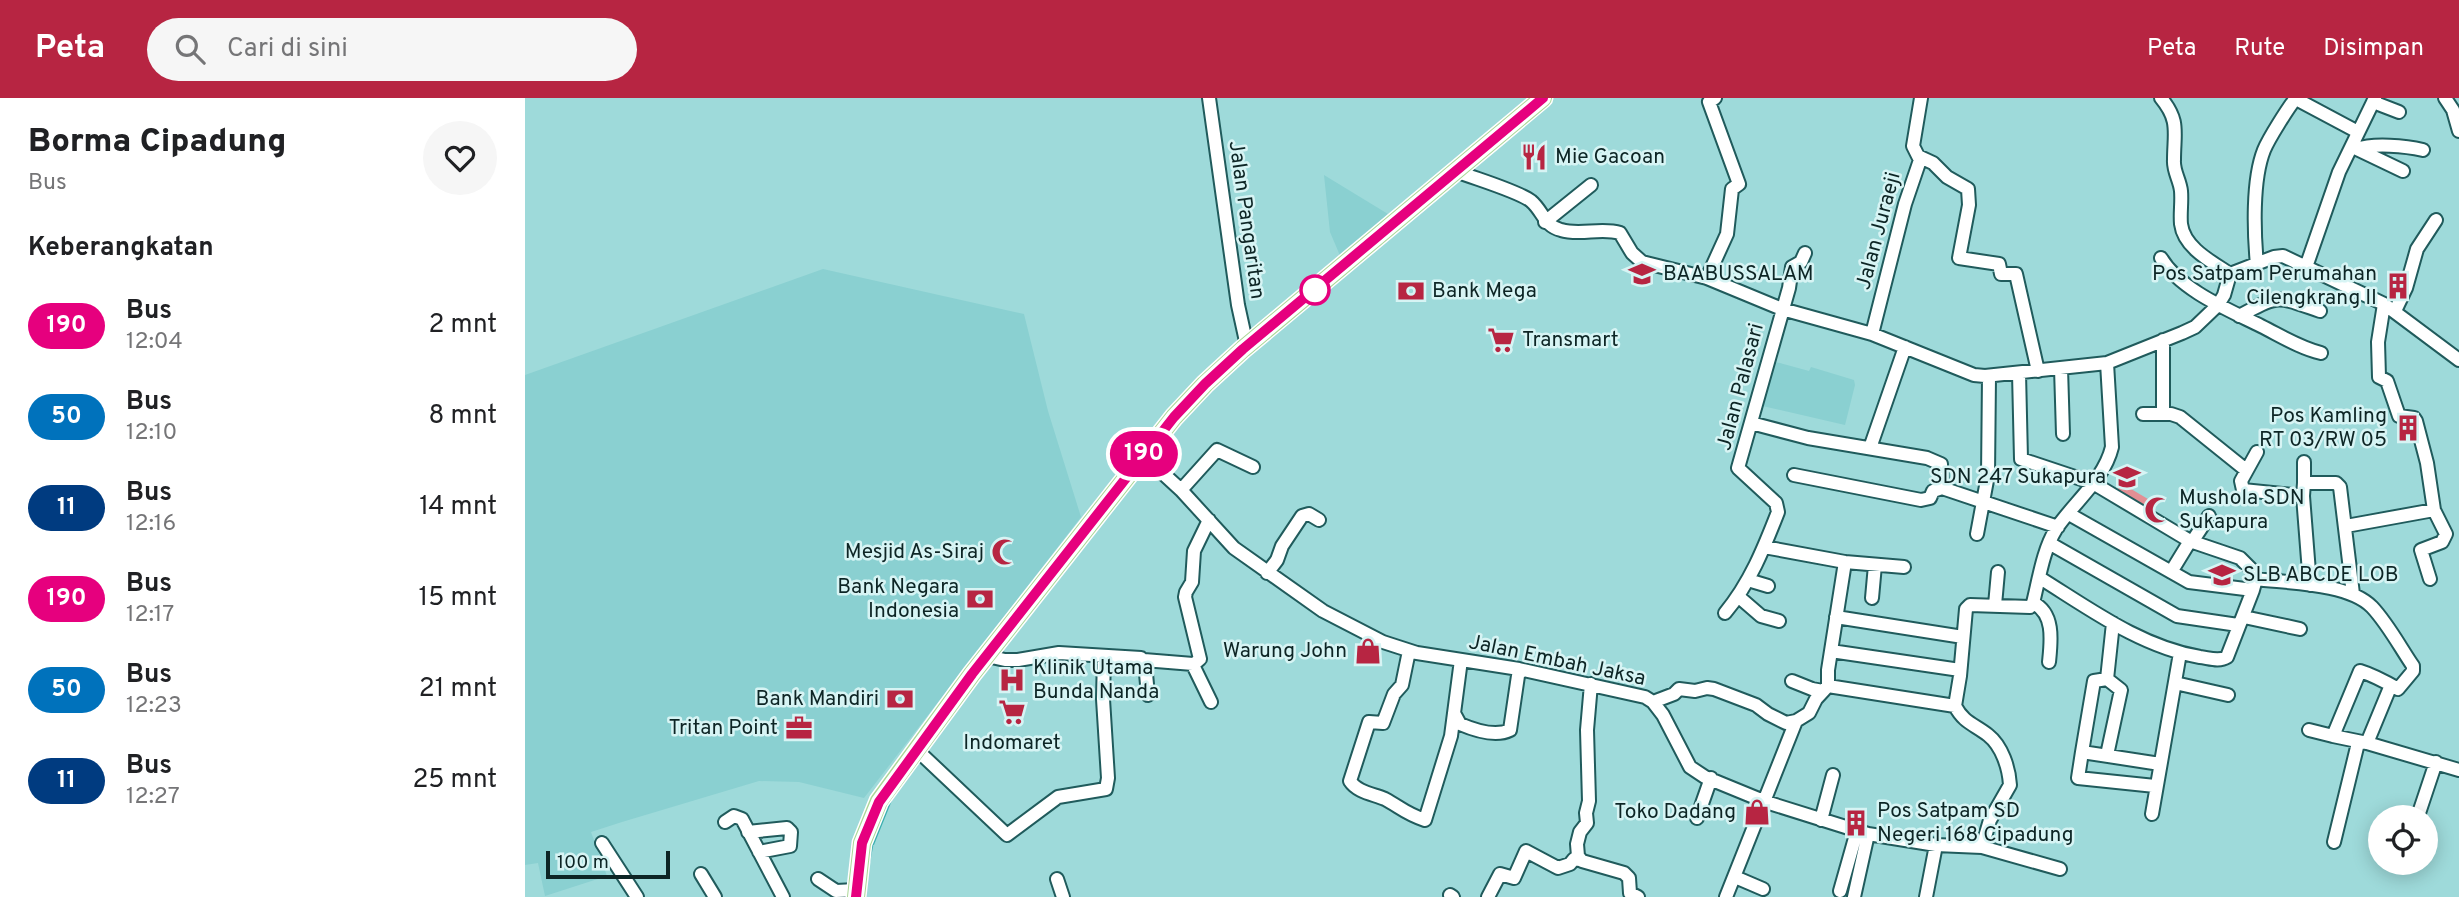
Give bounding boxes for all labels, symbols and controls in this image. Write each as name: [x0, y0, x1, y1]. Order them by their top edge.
search box: [147, 18, 637, 81]
text: Peta: [35, 28, 105, 70]
icon: search: [171, 30, 209, 68]
text: Cari di sini: [227, 33, 348, 66]
text: Peta: [2147, 34, 2196, 64]
text: Rute: [2234, 34, 2285, 64]
text: Disimpan: [2323, 34, 2424, 64]
button: heart: [423, 121, 497, 195]
text: Borma Cipadung: [28, 122, 286, 164]
street label: Jalan Pangaritan: [1222, 139, 1270, 301]
restaurant icon: Mie Gacoan: [1519, 142, 1549, 172]
place label: Mie Gacoan: [1555, 144, 1665, 171]
text: Bus: [28, 169, 67, 198]
street label: Jalan Juraeji: [1850, 169, 1908, 293]
text: Keberangkatan: [28, 232, 214, 265]
school or university icon: BAABUSSALAM: [1627, 259, 1657, 289]
place label: BAABUSSALAM: [1663, 261, 1814, 288]
place label: Pos Satpam Perumahan Cilengkrang II: [2152, 261, 2377, 312]
building icon: Pos Satpam Perumahan Cilengkrang II: [2383, 271, 2413, 301]
unlabelled marker: [1300, 275, 1330, 305]
bank icon: Bank Mega: [1396, 276, 1426, 306]
place label: Bank Mega: [1432, 278, 1537, 305]
text: Bus: [126, 295, 172, 328]
text: 2 mnt: [429, 309, 497, 342]
text: 190: [46, 311, 87, 341]
street label: Jalan Palasari: [1711, 320, 1771, 454]
supermarket icon: Transmart: [1486, 325, 1516, 355]
place label: Transmart: [1522, 327, 1619, 354]
text: 12:04: [126, 328, 183, 357]
text: Bus: [126, 386, 172, 419]
text: 8 mnt: [429, 400, 497, 433]
text: 50: [51, 402, 82, 432]
place label: Pos Kamling RT 03/RW 05: [2259, 403, 2387, 454]
building icon: Pos Kamling RT 03/RW 05: [2393, 413, 2423, 443]
text: 12:10: [126, 419, 177, 448]
line badge: 190: [1104, 431, 1184, 477]
text: 190: [1124, 439, 1164, 469]
school or university icon: SDN 247 Sukapura: [2112, 462, 2142, 492]
place label: SDN 247 Sukapura: [1930, 464, 2106, 491]
text: Bus: [126, 477, 172, 510]
place label: Mushola SDN Sukapura: [2179, 485, 2305, 536]
text: 14 mnt: [419, 491, 497, 524]
text: 11: [57, 493, 76, 523]
mosque icon: Mushola SDN Sukapura: [2143, 495, 2173, 525]
text: 12:16: [126, 510, 176, 539]
mosque icon: Mesjid As-Siraj: [990, 537, 1020, 567]
place label: Mesjid As-Siraj: [845, 539, 984, 566]
school or university icon: SLB ABCDE LOB: [2207, 560, 2237, 590]
place label: SLB ABCDE LOB: [2243, 562, 2398, 589]
text: Bus: [126, 568, 172, 601]
place label: Bank Negara Indonesia: [837, 574, 959, 625]
text: 15 mnt: [419, 582, 497, 615]
text: 190: [46, 584, 87, 614]
bank icon: Bank Negara Indonesia: [965, 584, 995, 614]
text: 12:17: [126, 601, 174, 630]
street label: Jalan Embah Jaksa: [1466, 629, 1648, 693]
shop icon: Warung John: [1353, 636, 1383, 666]
place label: Warung John: [1223, 638, 1347, 665]
place label: Klinik Utama Bunda Nanda: [1033, 655, 1159, 706]
text: Bus: [126, 659, 172, 692]
hospital icon: Klinik Utama Bunda Nanda: [997, 665, 1027, 695]
text: 21 mnt: [419, 673, 497, 706]
text: 50: [51, 675, 82, 705]
bank icon: Bank Mandiri: [885, 684, 915, 714]
place label: Bank Mandiri: [756, 686, 879, 713]
text: 12:23: [126, 692, 182, 721]
supermarket icon: Indomaret: [997, 697, 1027, 727]
office icon: Tritan Point: [784, 713, 814, 743]
place label: Tritan Point: [669, 715, 778, 742]
place label: Indomaret: [963, 730, 1061, 757]
text: Bus: [126, 750, 172, 783]
text: 25 mnt: [412, 764, 497, 797]
text: 11: [57, 766, 76, 796]
text: 12:27: [126, 783, 180, 812]
shop icon: Toko Dadang: [1742, 797, 1772, 827]
place label: Pos Satpam SD Negeri 168 Cipadung: [1877, 798, 2073, 849]
place label: Toko Dadang: [1614, 799, 1736, 826]
map controls: [2368, 805, 2438, 875]
button: locate: [2368, 805, 2438, 875]
building icon: Pos Satpam SD Negeri 168 Cipadung: [1841, 808, 1871, 838]
scale bar: [546, 848, 670, 880]
text: 100 m: [557, 851, 609, 875]

